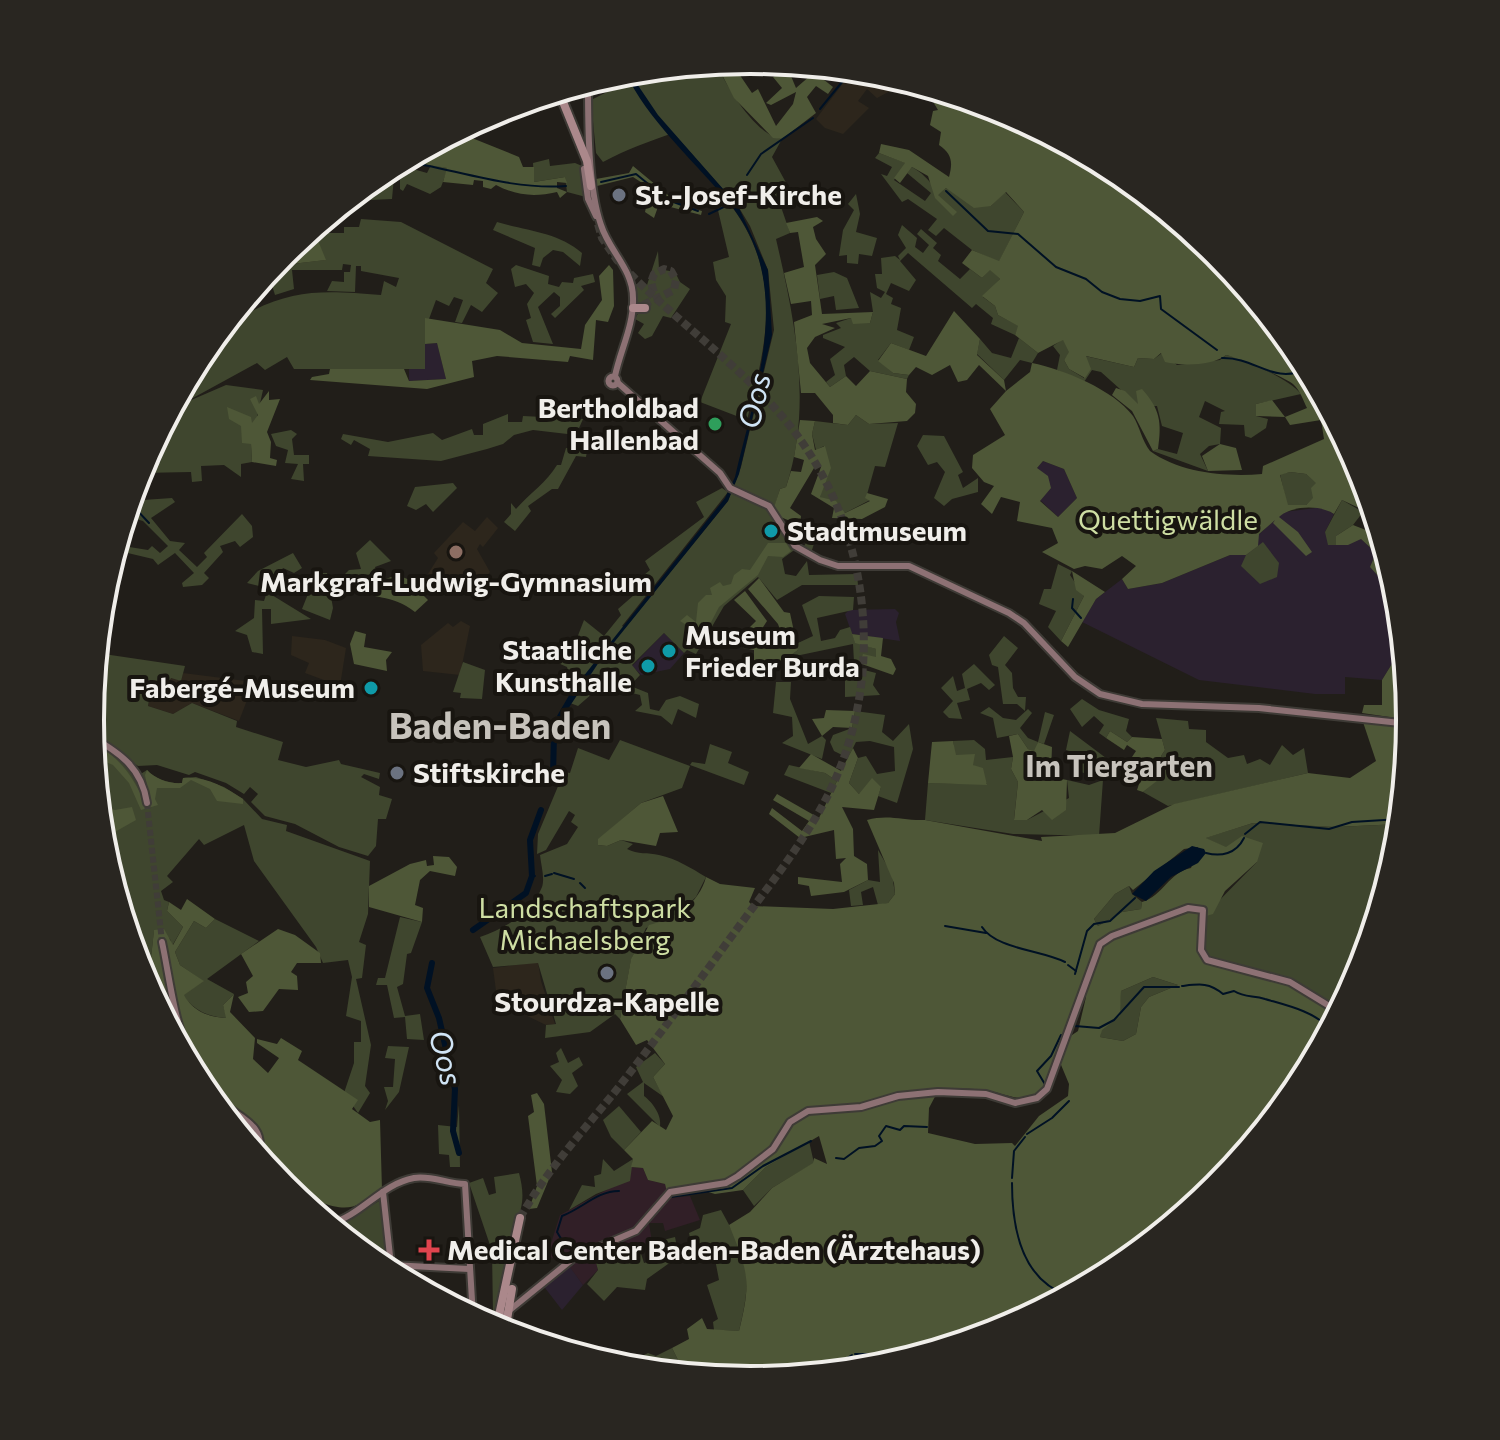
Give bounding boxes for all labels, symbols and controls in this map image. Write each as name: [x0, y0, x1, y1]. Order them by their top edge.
place label: St.-Josef-Kirche: [635, 177, 842, 211]
marker: St.-Josef-Kirche: [610, 186, 628, 204]
water label: Oos: [728, 369, 777, 432]
place label: Bertholdbad Hallenbad: [538, 390, 699, 456]
marker: Bertholdbad Hallenbad: [706, 415, 724, 433]
park label: Quettigwäldle: [1078, 502, 1258, 536]
place label: Stadtmuseum: [787, 513, 967, 547]
marker: Stadtmuseum: [762, 522, 780, 540]
marker: Markgraf-Ludwig-Gymnasium: [447, 543, 465, 561]
place label: Markgraf-Ludwig-Gymnasium: [260, 564, 652, 598]
place label: Museum Frieder Burda: [685, 617, 860, 683]
place label: Staatliche Kunsthalle: [495, 632, 632, 698]
marker: Museum Frieder Burda: [660, 642, 678, 660]
marker: Staatliche Kunsthalle: [639, 657, 657, 675]
place label: Fabergé-Museum: [129, 670, 355, 704]
marker: Fabergé-Museum: [362, 679, 380, 697]
district label: Baden-Baden: [389, 702, 611, 746]
district label: Im Tiergarten: [1025, 746, 1213, 783]
place label: Stiftskirche: [413, 755, 565, 789]
marker: Stiftskirche: [388, 764, 406, 782]
park label: Landschaftspark Michaelsberg: [478, 890, 692, 956]
marker: Stourdza-Kapelle: [598, 964, 616, 982]
place label: Stourdza-Kapelle: [494, 984, 720, 1018]
water label: Oos: [423, 1026, 472, 1089]
place label: Medical Center Baden-Baden (Ärztehaus): [447, 1232, 981, 1266]
marker: Medical Center Baden-Baden (Ärztehaus): [418, 1239, 440, 1261]

